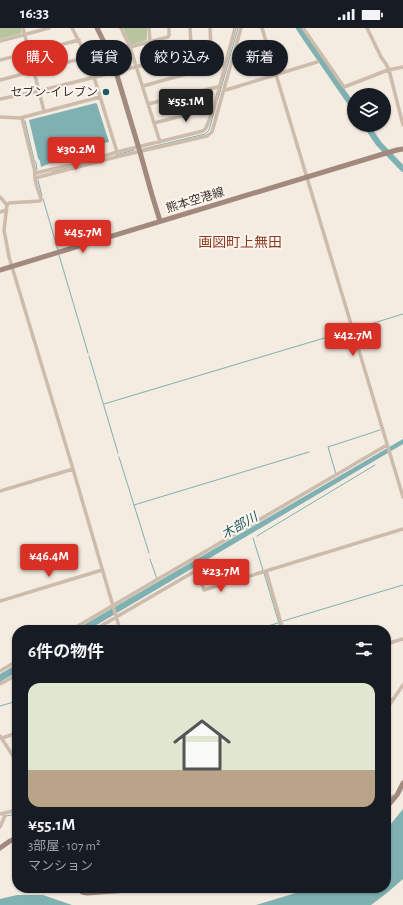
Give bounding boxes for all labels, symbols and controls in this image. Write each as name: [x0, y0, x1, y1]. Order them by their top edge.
text: 16:33: [20, 6, 49, 21]
chip: 購入: [12, 40, 68, 76]
chip: 賃貸: [76, 40, 132, 76]
chip: 絞り込み: [140, 40, 224, 76]
chip: 新着: [232, 40, 288, 76]
place label: セブン-イレブン: [10, 85, 98, 98]
marker: セブン-イレブン: [101, 87, 111, 97]
map controls: [347, 88, 391, 132]
button: layers: [347, 88, 391, 132]
pin: ¥55.1M: [153, 89, 219, 123]
text: ¥55.1M: [168, 95, 204, 108]
pin: ¥30.2M: [43, 137, 109, 171]
text: ¥30.2M: [57, 143, 95, 156]
street label: 熊本空港線: [164, 185, 225, 215]
pin: ¥45.7M: [50, 220, 116, 254]
text: ¥45.7M: [64, 226, 102, 239]
district label: 画図町上無田: [198, 235, 282, 250]
pin: ¥42.7M: [320, 323, 386, 357]
text: ¥42.7M: [334, 329, 372, 342]
water label: 木部川: [219, 509, 262, 542]
pin: ¥46.4M: [16, 544, 82, 578]
text: ¥46.4M: [29, 550, 69, 563]
pin: ¥23.7M: [188, 559, 254, 593]
text: ¥23.7M: [202, 565, 240, 578]
icon: filters: [353, 638, 375, 660]
text: 6件の物件: [28, 643, 104, 660]
icon: home: [166, 709, 238, 781]
text: ¥55.1M: [28, 816, 75, 833]
text: 3部屋 · 107 m²: [28, 840, 100, 853]
text: マンション: [28, 860, 93, 873]

